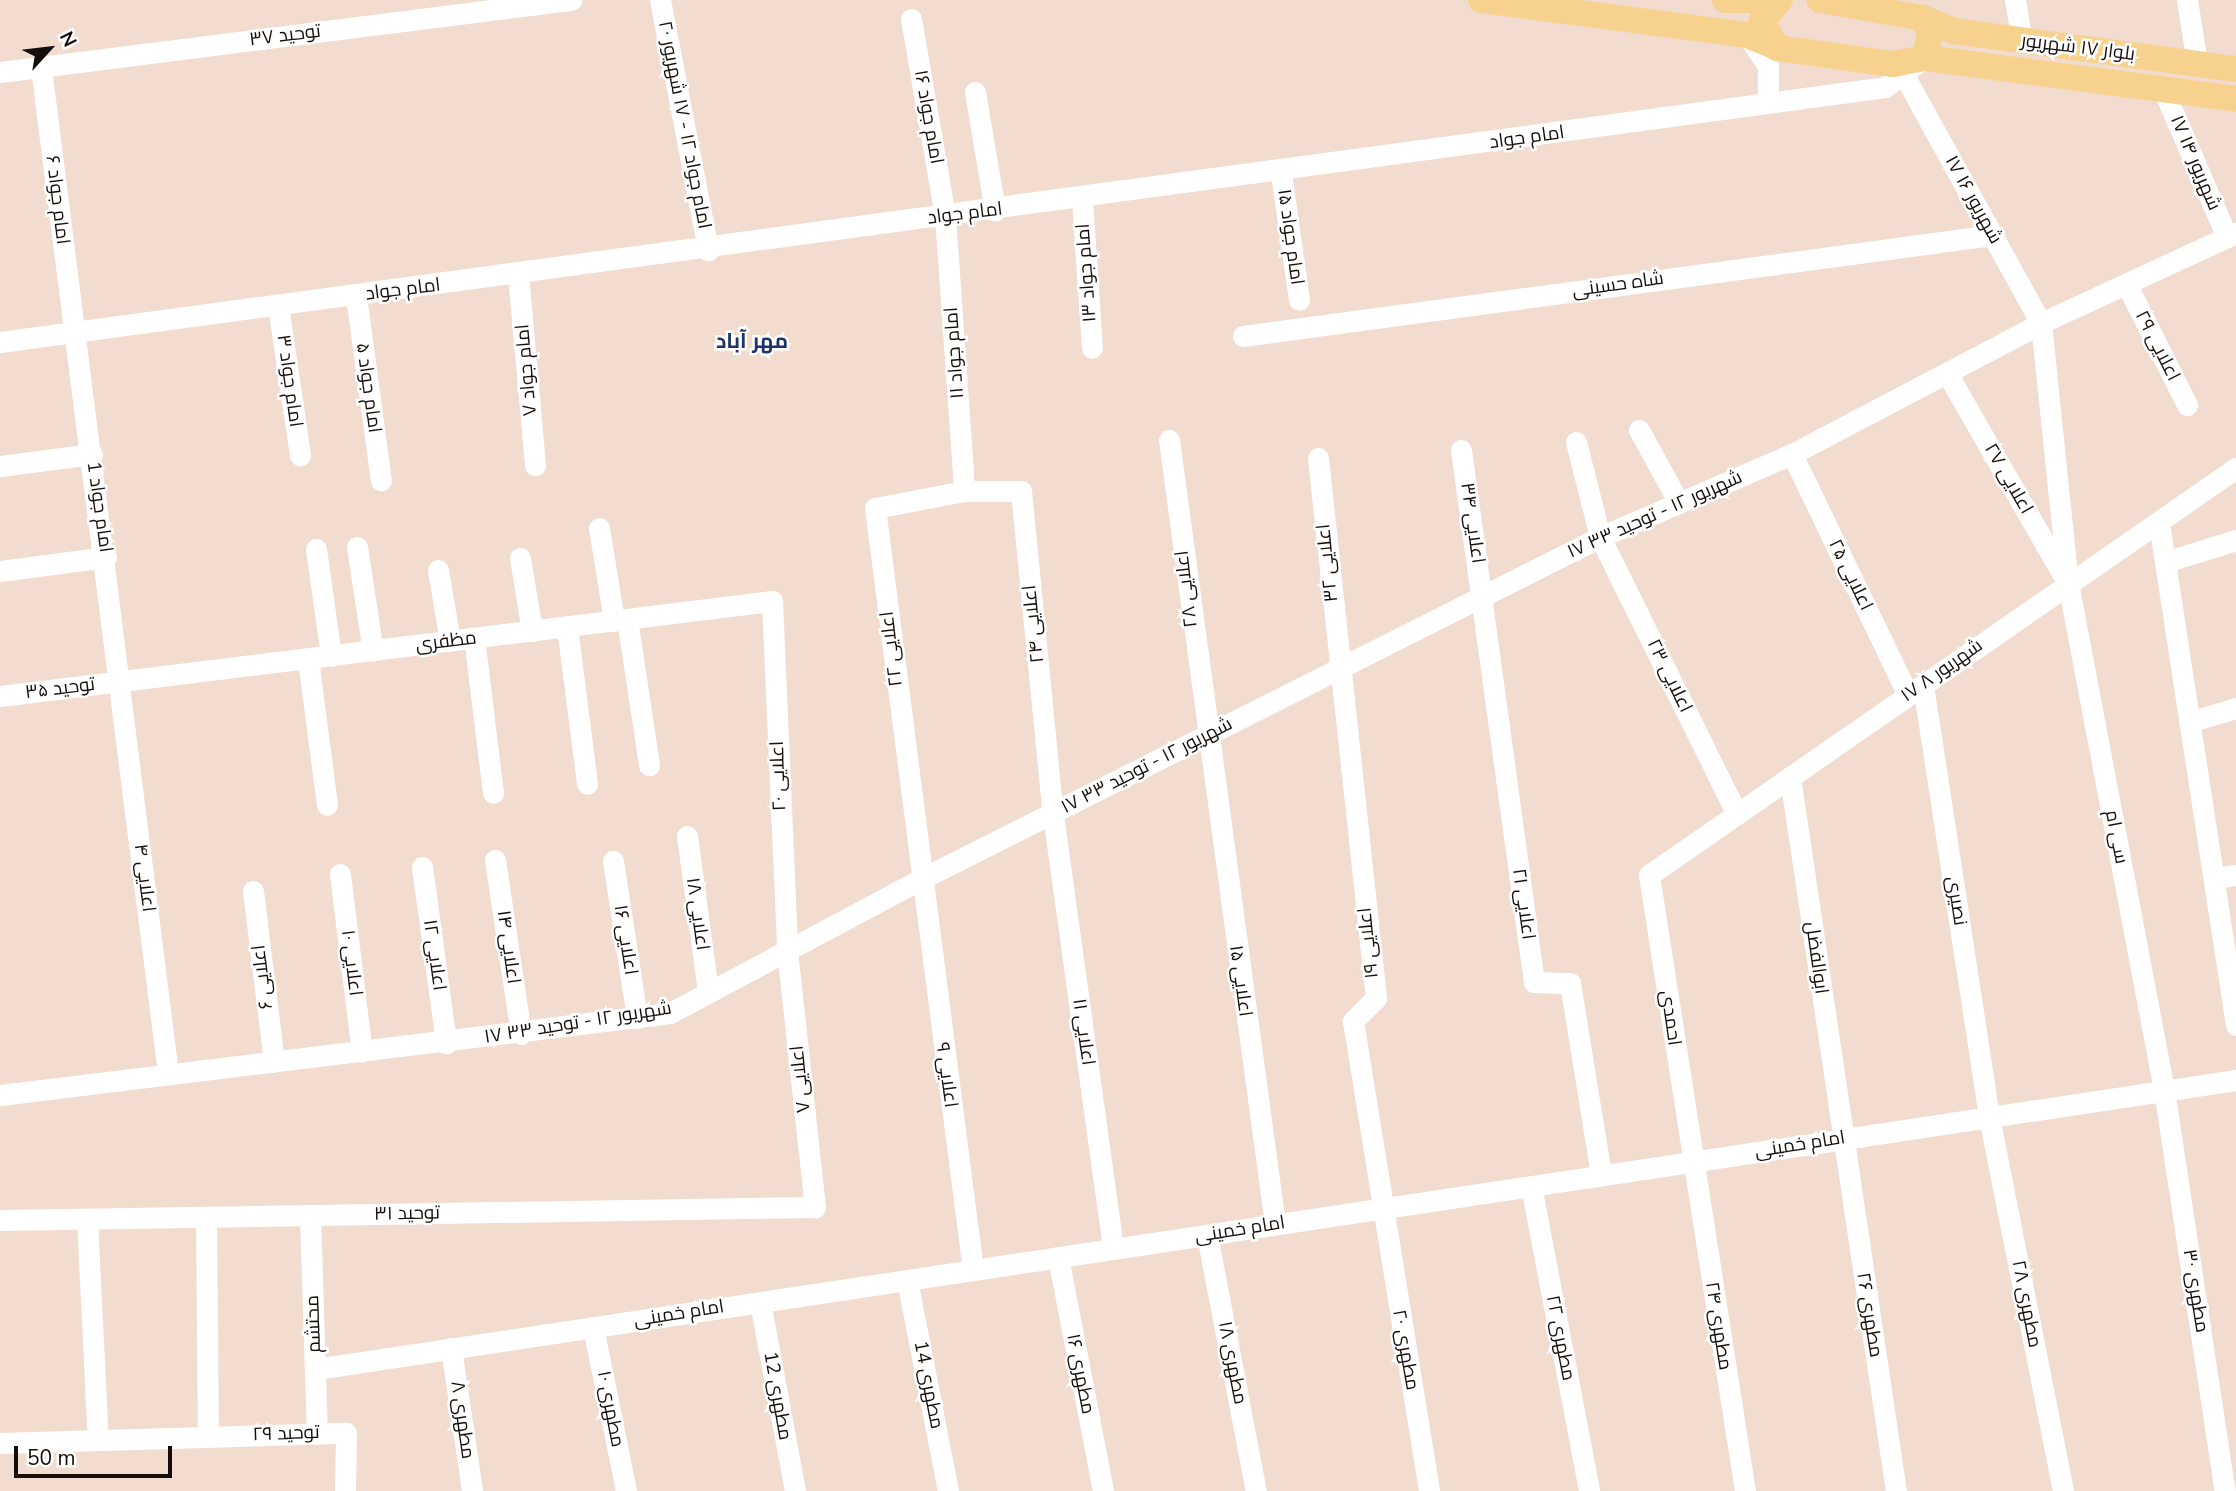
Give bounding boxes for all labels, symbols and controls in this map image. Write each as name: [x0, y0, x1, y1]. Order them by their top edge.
north arrow: [14, 14, 84, 84]
street label: امام جواد ۱۲ - ۱۷ شهریور ۲۰: [653, 19, 715, 231]
street label: توحید ۳۷: [248, 20, 322, 52]
text: N: [53, 27, 83, 52]
street label: بلوار ۱۷ شهریور: [2020, 30, 2136, 66]
street label: امام جواد ۱۶: [908, 68, 948, 166]
street label: ۱۷ شهریور ۱۴: [2165, 112, 2225, 214]
street label: امام جواد: [1488, 121, 1566, 155]
street label: ۱۷ شهریور ۱۶: [1939, 152, 2007, 248]
street label: امام جواد ۶: [40, 154, 74, 246]
street label: امام جواد ۱۵: [1272, 188, 1308, 286]
street label: امام جواد: [926, 198, 1004, 230]
street label: امام جواد ۱۳: [1072, 223, 1102, 323]
street label: شاه حسینی: [1571, 267, 1665, 303]
street label: امام جواد: [364, 274, 442, 306]
street label: امام جواد ۱۱: [940, 306, 970, 400]
street label: اعلایی ۲۹: [2130, 307, 2184, 385]
street label: امام جواد ۷: [512, 323, 542, 417]
district label: مهر آباد: [716, 328, 788, 354]
street label: امام جواد ۳: [271, 333, 307, 429]
street label: امام جواد ۵: [350, 341, 386, 435]
street label: اعلایی ۲۷: [1979, 440, 2037, 518]
street label: امام جواد 1: [81, 460, 117, 554]
street label: ۱۷ شهریور ۱۲ - توحید ۳۳: [1564, 466, 1746, 564]
street label: اعلایی ۳۴: [1455, 481, 1489, 565]
street label: اعلایی ۳۲: [1313, 523, 1343, 603]
street label: اعلایی ۲۵: [1823, 536, 1877, 614]
street label: اعلایی ۲۸: [1171, 549, 1203, 629]
street label: اعلایی ۲۴: [1019, 584, 1049, 664]
street label: اعلایی ۲۲: [876, 610, 908, 688]
street label: مظفری: [414, 627, 478, 657]
street label: ۱۷ شهریور ۸: [1897, 635, 1987, 707]
street label: اعلایی ۲۳: [1642, 636, 1696, 716]
street label: توحید ۳۵: [24, 673, 96, 705]
street label: ۱۷ شهریور ۱۲ - توحید ۳۳: [1058, 713, 1236, 819]
street label: اعلایی ۲۰: [766, 740, 792, 812]
street label: سی ام: [2100, 808, 2132, 866]
street label: اعلایی ۴: [129, 843, 159, 913]
street label: اعلایی ۲۱: [1507, 867, 1539, 941]
street label: نصیری: [1941, 875, 1971, 927]
street label: اعلایی ۱۸: [681, 876, 713, 952]
street label: اعلایی ۱۶: [608, 903, 642, 977]
street label: اعلایی ۱۹: [1354, 906, 1384, 980]
street label: اعلایی ۱۴: [492, 909, 524, 985]
street label: اعلایی ۱۲: [418, 918, 450, 992]
street label: ابوالفضل: [1800, 920, 1832, 996]
street label: اعلایی ۱۰: [336, 929, 366, 997]
street label: اعلایی ۶: [248, 943, 278, 1011]
street label: اعلایی ۱۵: [1224, 944, 1256, 1018]
street label: احمدی: [1655, 989, 1685, 1047]
street label: ۱۷ شهریور ۱۲ - توحید ۳۳: [483, 997, 673, 1049]
street label: اعلایی ۱۱: [1067, 997, 1099, 1067]
street label: اعلایی ۹: [930, 1041, 962, 1109]
street label: اعلایی ۷: [786, 1044, 816, 1114]
street label: امام خمینی: [1753, 1127, 1847, 1163]
street label: توحید ۳۱: [374, 1202, 440, 1226]
street label: امام خمینی: [1193, 1212, 1287, 1248]
street label: مطهری ۳۰: [2177, 1248, 2213, 1334]
street label: مطهری ۲۸: [2006, 1258, 2046, 1350]
street label: مطهری ۲۶: [1851, 1271, 1887, 1359]
street label: مطهری ۲۴: [1700, 1280, 1736, 1372]
street label: مطهری ۲۲: [1541, 1293, 1579, 1383]
street label: محتشم: [302, 1295, 326, 1353]
street label: امام خمینی: [632, 1296, 726, 1332]
street label: مطهری ۲۰: [1387, 1308, 1423, 1392]
street label: مطهری ۱۸: [1213, 1319, 1251, 1407]
street label: مطهری ۱۶: [1061, 1332, 1099, 1416]
street label: مطهری 14: [908, 1339, 948, 1431]
street label: مطهری 12: [758, 1350, 796, 1442]
street label: مطهری ۱۰: [591, 1369, 629, 1449]
street label: مطهری ۸: [445, 1380, 479, 1460]
street label: توحید ۲۹: [252, 1421, 320, 1447]
scale bar: [18, 1432, 175, 1476]
text: 50 m: [27, 1444, 76, 1472]

